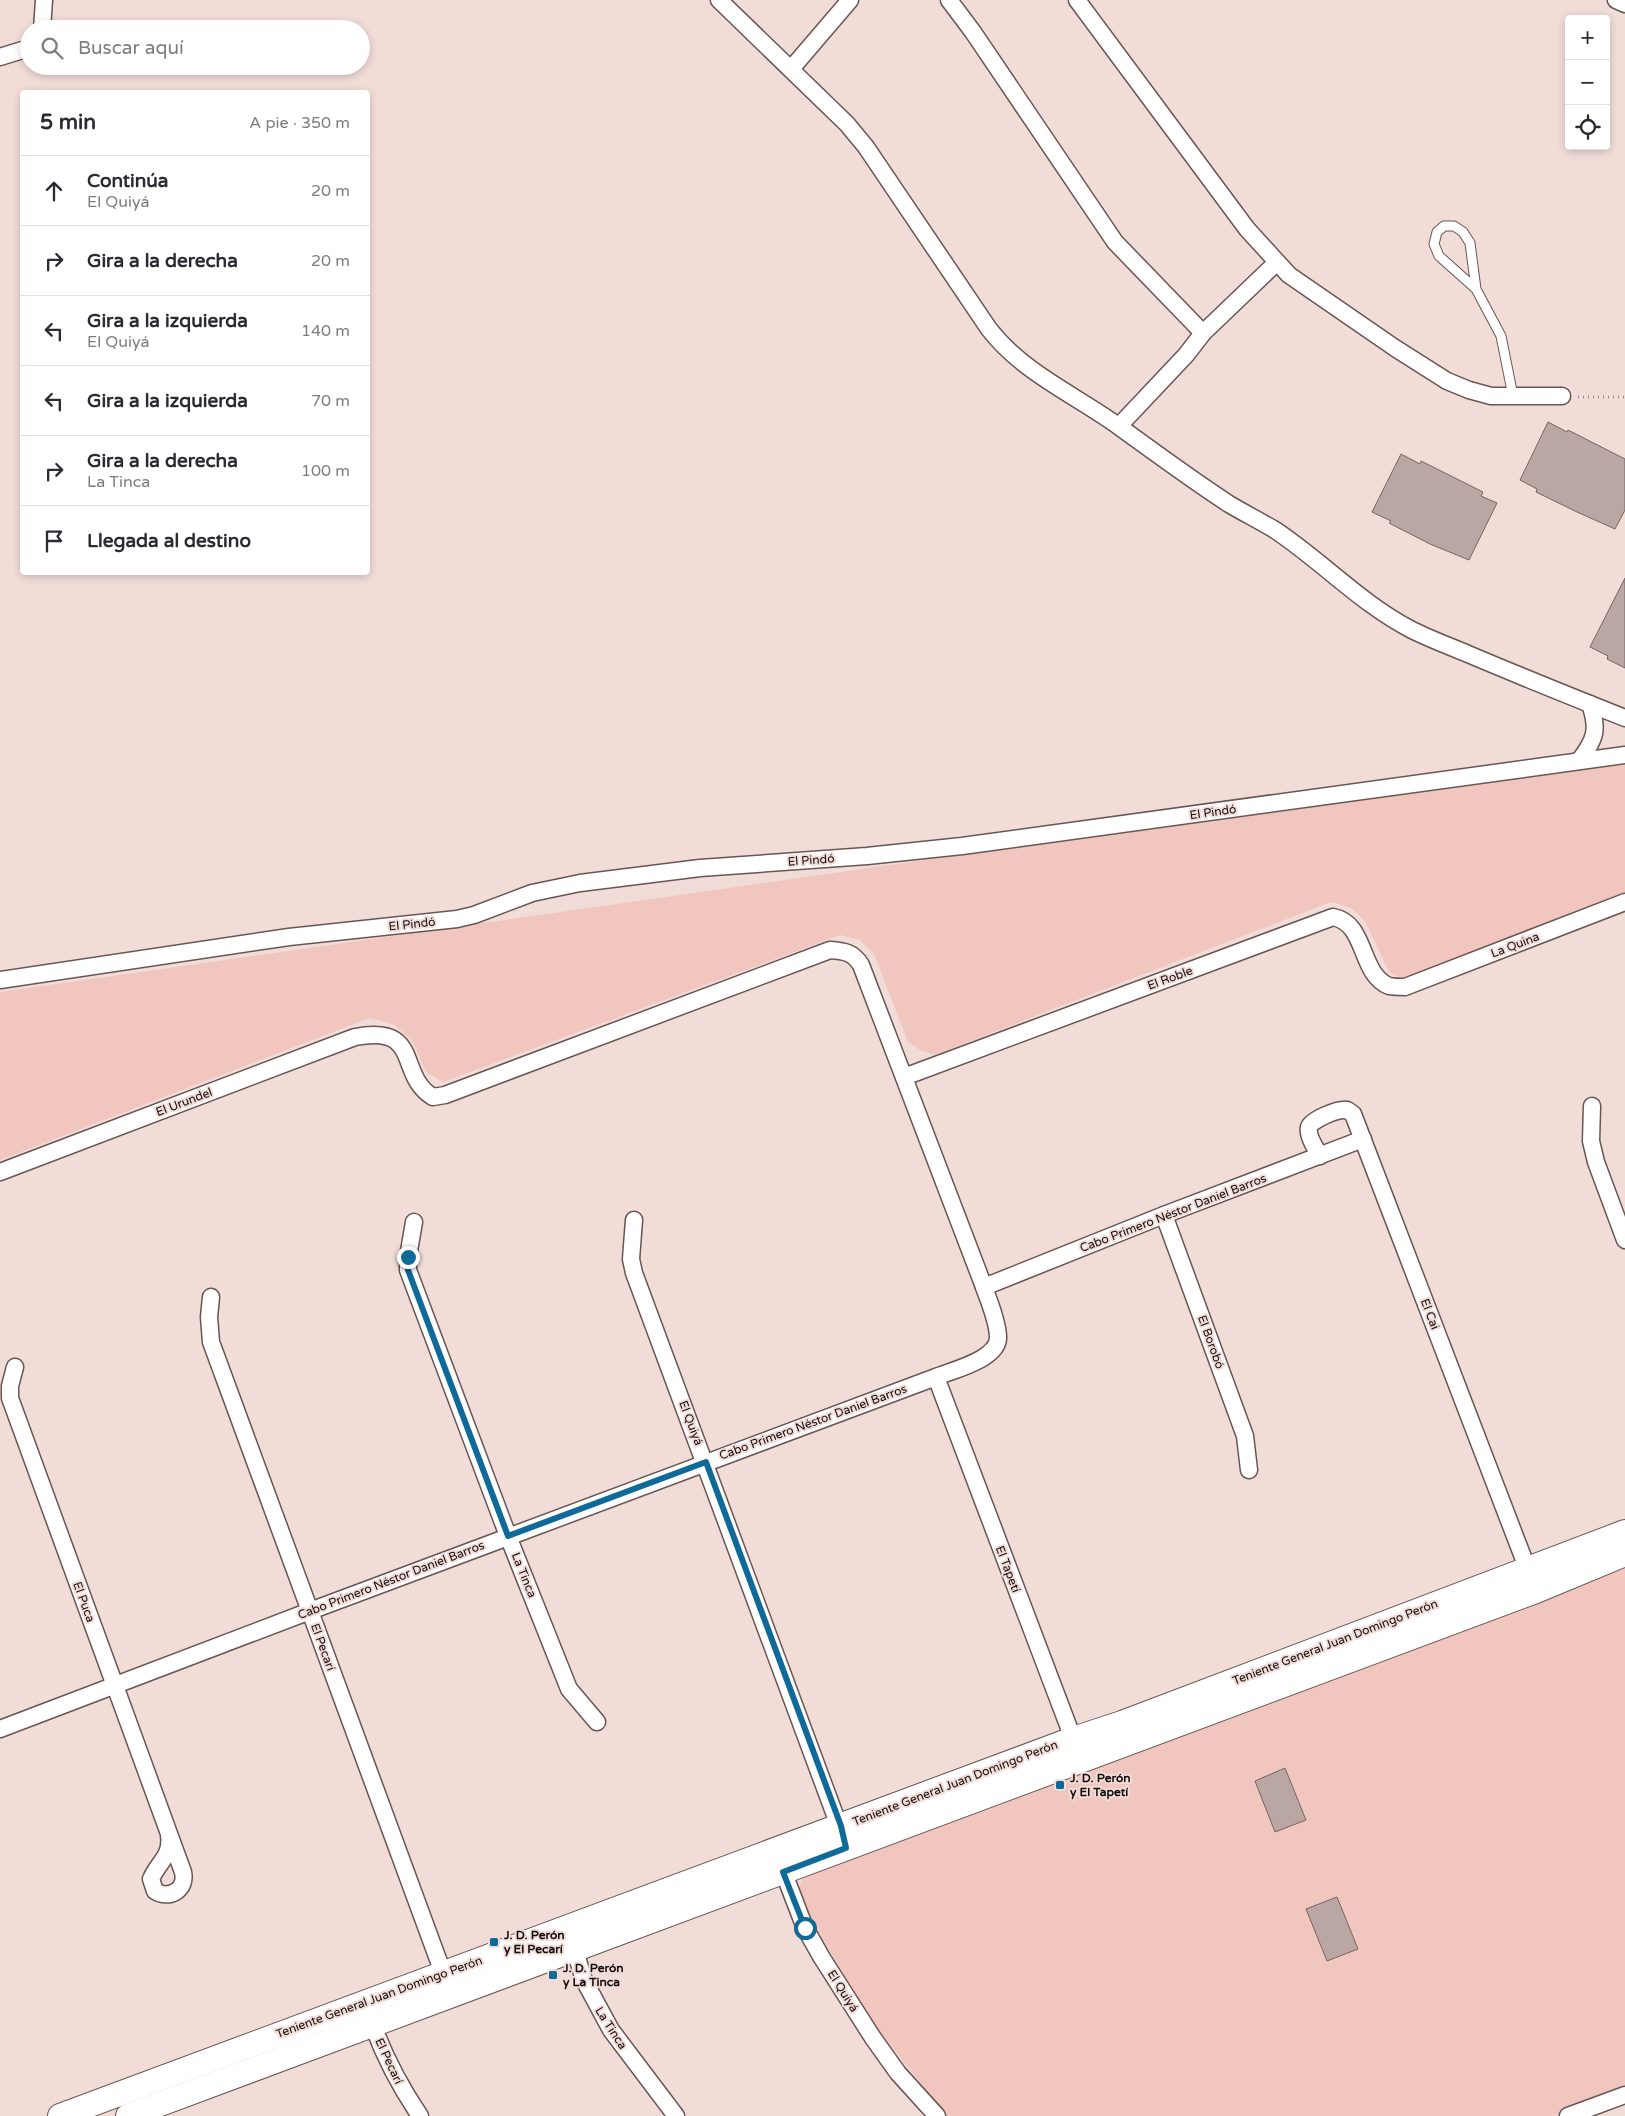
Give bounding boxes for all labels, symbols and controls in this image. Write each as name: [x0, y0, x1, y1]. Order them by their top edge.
map controls: [1565, 15, 1610, 150]
button: +: [1565, 15, 1610, 60]
search box: [20, 20, 370, 75]
icon: search: [38, 34, 66, 62]
text: Buscar aquí: [78, 37, 184, 59]
button: −: [1565, 60, 1610, 105]
button: locate: [1565, 105, 1610, 150]
text: 5 min: [40, 110, 96, 135]
text: A pie · 350 m: [249, 113, 350, 133]
text: Continúa: [87, 170, 169, 192]
icon: ahead: [40, 177, 68, 205]
text: 20 m: [311, 181, 350, 201]
text: El Quiyá: [87, 192, 149, 212]
icon: right: [40, 247, 68, 275]
text: Gira a la derecha: [87, 250, 238, 272]
text: 20 m: [311, 251, 350, 271]
text: Gira a la izquierda: [87, 310, 248, 332]
icon: left: [40, 317, 68, 345]
text: 140 m: [301, 321, 350, 341]
text: El Quiyá: [87, 332, 149, 352]
icon: left: [40, 387, 68, 415]
text: Gira a la izquierda: [87, 390, 248, 412]
text: 70 m: [311, 391, 350, 411]
text: Gira a la derecha: [87, 450, 238, 472]
icon: right: [40, 457, 68, 485]
text: 100 m: [301, 461, 350, 481]
text: La Tinca: [87, 472, 150, 492]
icon: arrive: [40, 527, 68, 555]
text: Llegada al destino: [87, 530, 251, 552]
street label: El Pindó: [1189, 802, 1237, 822]
street label: El Pindó: [787, 851, 835, 869]
street label: El Pindó: [388, 915, 436, 933]
street label: La Quina: [1489, 929, 1541, 961]
street label: El Roble: [1146, 963, 1195, 993]
street label: El Urundel: [154, 1085, 214, 1119]
street label: Cabo Primero Néstor Daniel Barros: [1078, 1171, 1268, 1255]
route end: [397, 1246, 420, 1269]
street label: El Cai: [1418, 1297, 1442, 1331]
street label: El Borobó: [1195, 1313, 1227, 1371]
street label: Cabo Primero Néstor Daniel Barros: [717, 1381, 909, 1463]
street label: El Quiyá: [676, 1399, 706, 1447]
street label: Cabo Primero Néstor Daniel Barros: [296, 1538, 486, 1622]
street label: El Tapetí: [993, 1544, 1023, 1594]
street label: La Tinca: [509, 1550, 539, 1600]
street label: El Puca: [70, 1580, 98, 1624]
street label: Teniente General Juan Domingo Perón: [1230, 1596, 1440, 1688]
street label: El Pecarí: [308, 1621, 338, 1673]
street label: Teniente General Juan Domingo Perón: [850, 1737, 1060, 1829]
place label: J. D. Perón y El Tapetí: [1069, 1771, 1131, 1800]
marker: J. D. Perón y El Tapetí: [1054, 1779, 1066, 1791]
route start: [794, 1917, 817, 1940]
place label: J. D. Perón y El Pecarí: [503, 1928, 565, 1957]
marker: J. D. Perón y El Pecarí: [488, 1936, 500, 1948]
street label: Teniente General Juan Domingo Perón: [274, 1953, 484, 2041]
place label: J. D. Perón y La Tinca: [562, 1961, 624, 1990]
street label: El Quiyá: [825, 1967, 861, 2015]
marker: J. D. Perón y La Tinca: [547, 1969, 559, 1981]
street label: La Tinca: [592, 2004, 630, 2052]
street label: El Pecarí: [372, 2036, 406, 2086]

